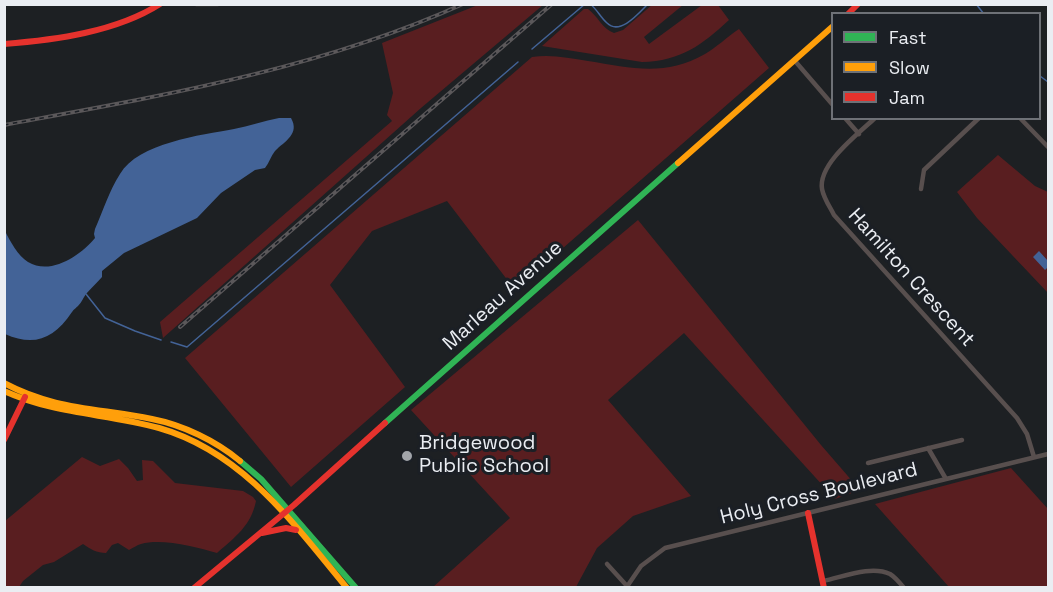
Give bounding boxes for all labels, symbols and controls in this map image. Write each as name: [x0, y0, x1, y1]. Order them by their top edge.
legend: [831, 12, 1041, 120]
text: Fast: [889, 26, 926, 49]
text: Slow: [889, 56, 930, 79]
text: Jam: [889, 86, 925, 109]
street label: Hamilton Crescent: [843, 204, 979, 352]
street label: Marleau Avenue: [438, 236, 568, 356]
place label: Bridgewood Public School: [419, 432, 549, 479]
marker: Bridgewood Public School: [400, 449, 414, 463]
street label: Holy Cross Boulevard: [718, 458, 920, 530]

